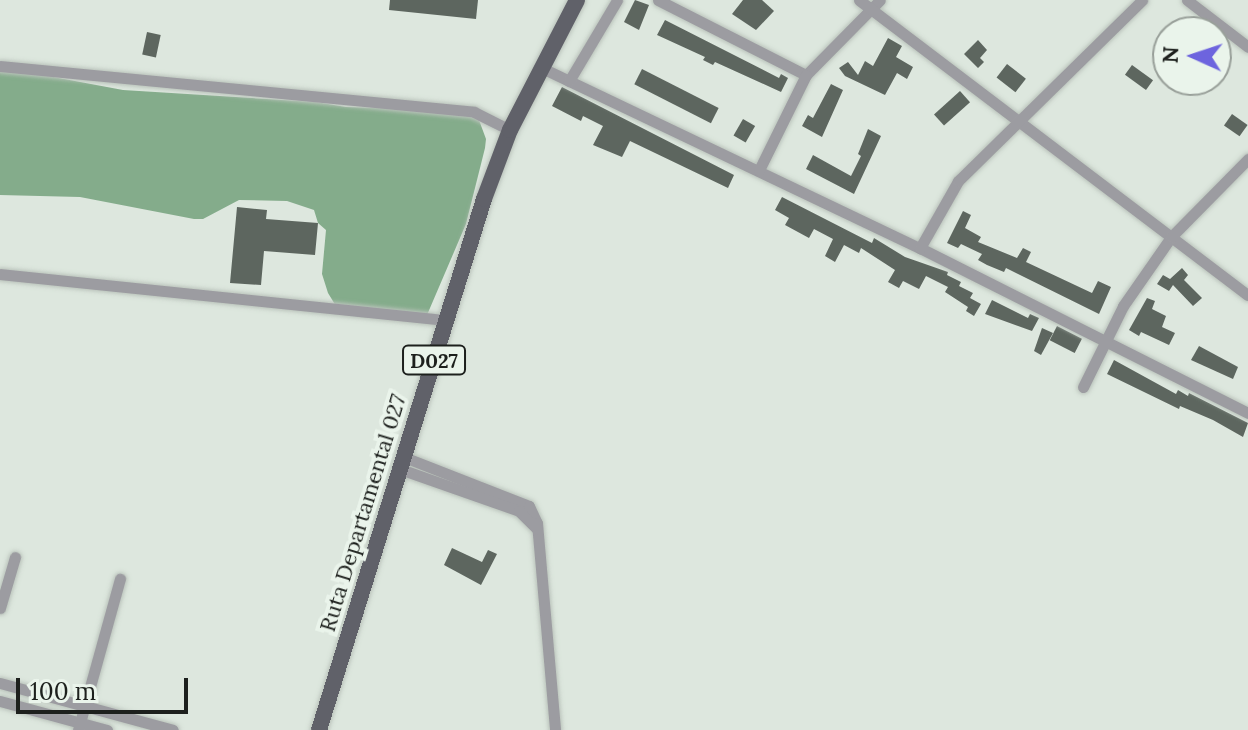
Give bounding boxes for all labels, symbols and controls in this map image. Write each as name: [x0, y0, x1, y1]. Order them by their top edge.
north arrow: [1152, 16, 1232, 96]
text: N: [1156, 46, 1184, 64]
road number: D027: [402, 344, 466, 376]
street label: Ruta Departamental 027: [314, 391, 412, 635]
scale bar: [20, 662, 192, 712]
text: 100 m: [30, 676, 96, 707]

